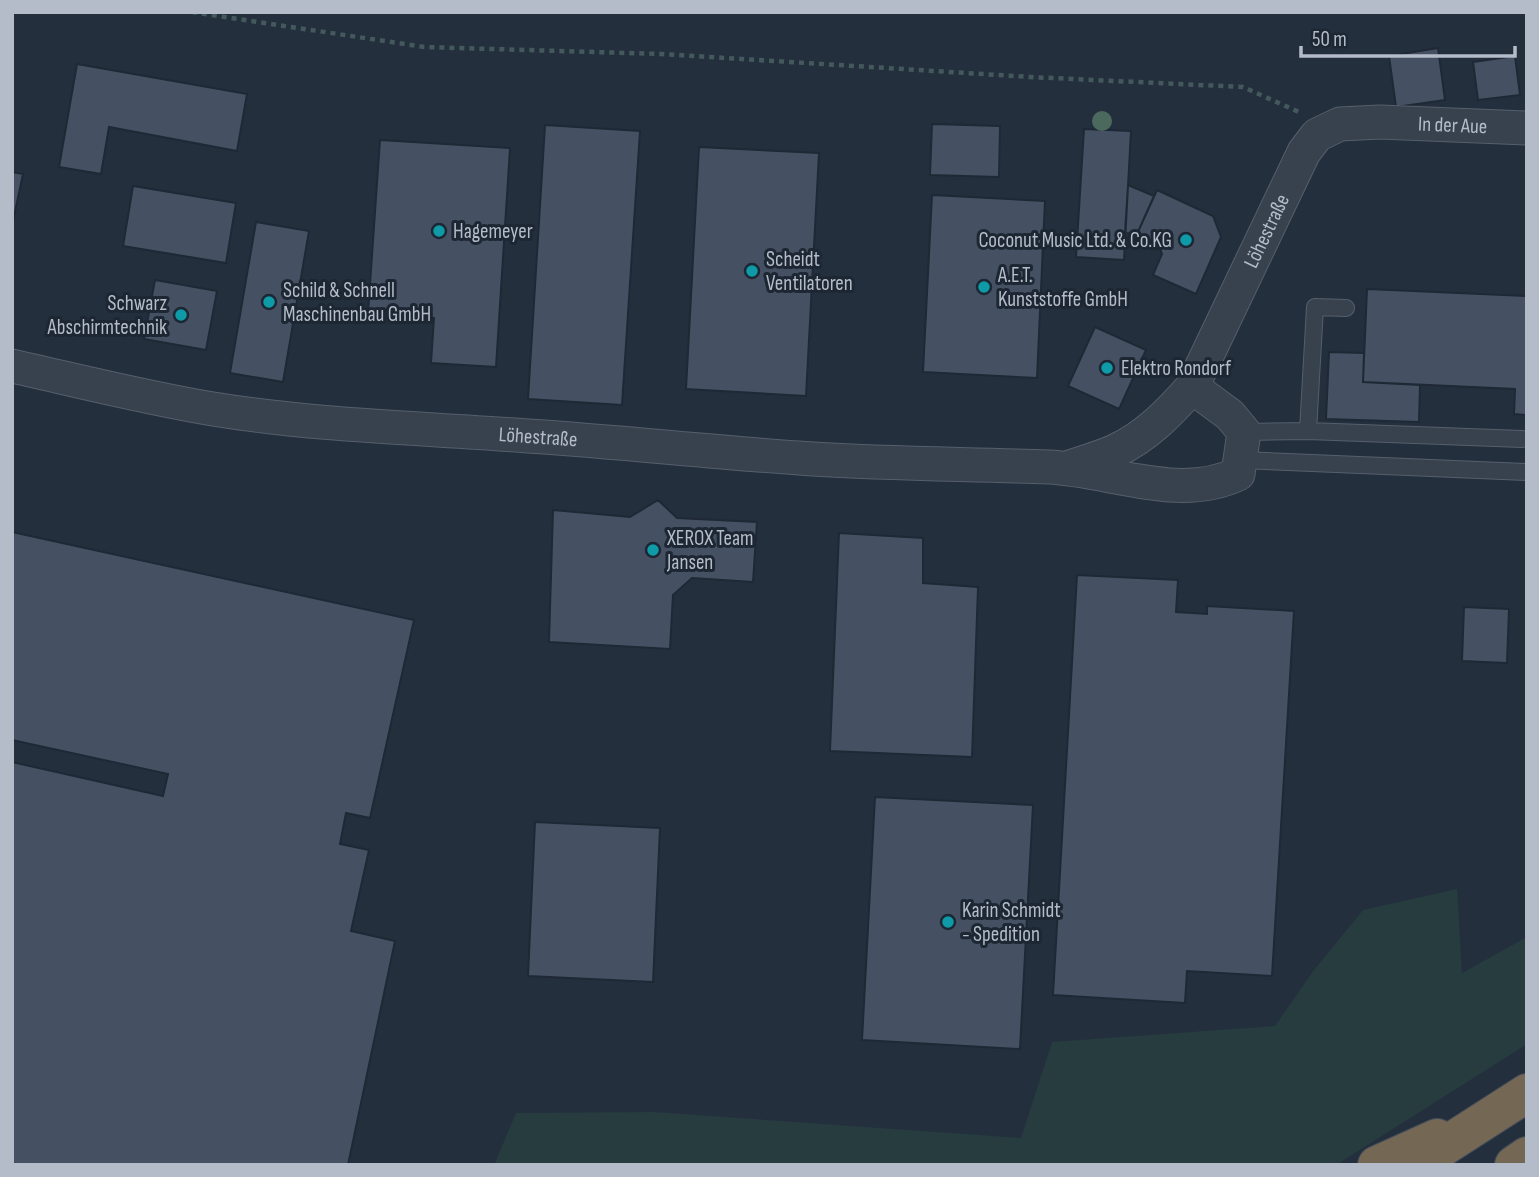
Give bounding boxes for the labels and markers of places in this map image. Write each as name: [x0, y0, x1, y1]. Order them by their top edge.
place label: Hagemeyer: [453, 219, 533, 244]
marker: Hagemeyer: [431, 223, 447, 239]
place label: Coconut Music Ltd. & Co.KG: [978, 228, 1172, 253]
marker: Coconut Music Ltd. & Co.KG: [1178, 232, 1194, 248]
place label: Scheidt Ventilatoren: [766, 247, 853, 296]
marker: Scheidt Ventilatoren: [744, 263, 760, 279]
place label: A.E.T. Kunststoffe GmbH: [997, 263, 1128, 312]
place label: Schild & Schnell Maschinenbau GmbH: [283, 278, 431, 327]
marker: A.E.T. Kunststoffe GmbH: [976, 279, 992, 295]
place label: Schwarz Abschirmtechnik: [47, 291, 167, 340]
marker: Schild & Schnell Maschinenbau GmbH: [261, 294, 277, 310]
marker: Schwarz Abschirmtechnik: [173, 307, 189, 323]
place label: Elektro Rondorf: [1121, 356, 1232, 381]
marker: Elektro Rondorf: [1099, 360, 1115, 376]
place label: XEROX Team Jansen: [666, 526, 754, 575]
marker: XEROX Team Jansen: [645, 542, 661, 558]
place label: Karin Schmidt - Spedition: [962, 898, 1061, 947]
marker: Karin Schmidt - Spedition: [940, 914, 956, 930]

